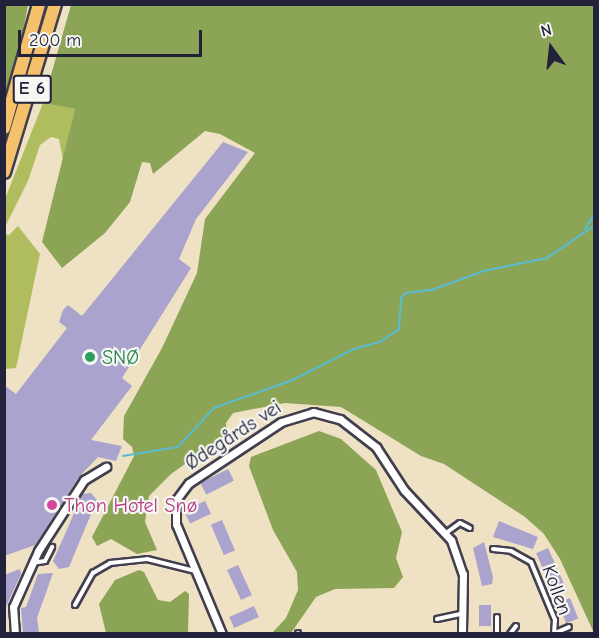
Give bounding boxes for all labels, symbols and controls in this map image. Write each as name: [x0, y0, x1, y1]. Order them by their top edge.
scale bar: [21, 18, 206, 56]
north arrow: [521, 18, 581, 78]
text: N: [539, 21, 554, 41]
text: 200 m: [29, 30, 81, 51]
road number: E 6: [12, 74, 51, 104]
place label: SNØ: [102, 345, 139, 369]
marker: SNØ: [83, 350, 97, 364]
street label: Ødegårds vei: [180, 395, 286, 475]
place label: Thon Hotel Snø: [64, 493, 197, 517]
marker: Thon Hotel Snø: [45, 498, 59, 512]
street label: Kollen: [537, 562, 577, 618]

